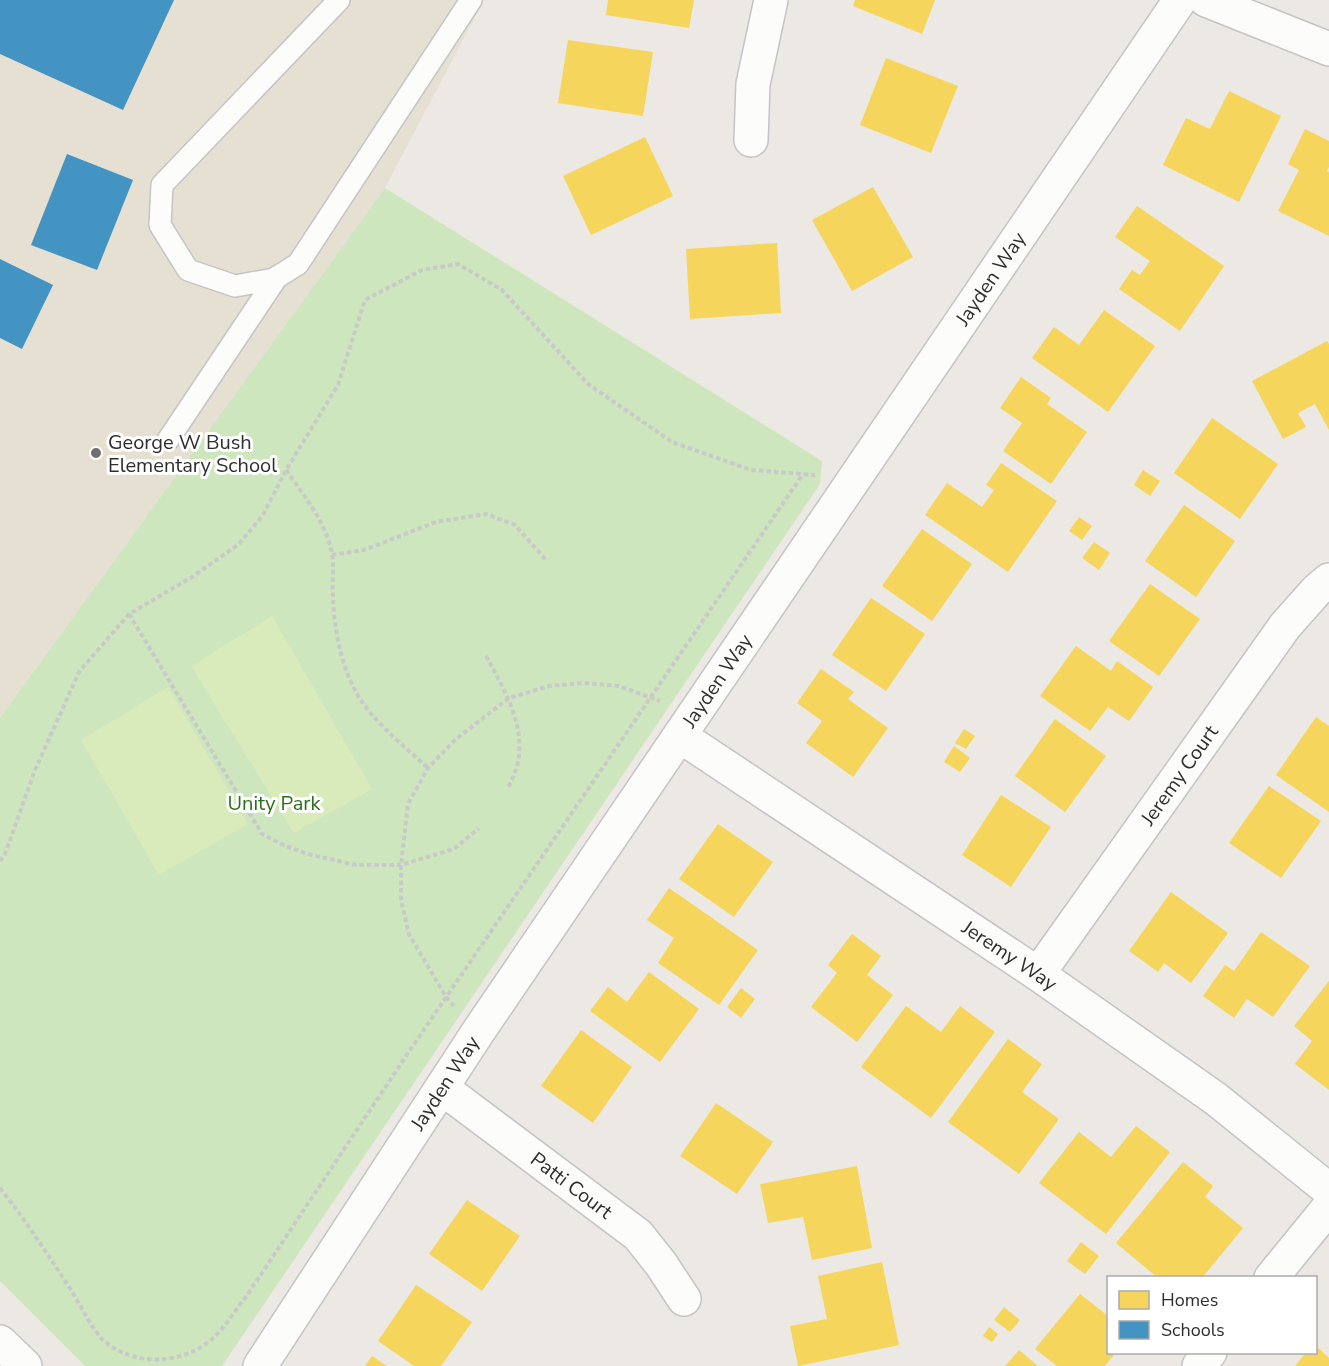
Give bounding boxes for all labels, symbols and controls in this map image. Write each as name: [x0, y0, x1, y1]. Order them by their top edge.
street label: Jayden Way: [948, 226, 1032, 332]
place label: George W Bush Elementary School: [108, 429, 277, 479]
marker: George W Bush Elementary School: [89, 446, 103, 460]
street label: Jayden Way: [675, 628, 759, 733]
street label: Jeremy Court: [1134, 719, 1225, 831]
park label: Unity Park: [227, 790, 322, 817]
street label: Jeremy Way: [956, 913, 1063, 997]
street label: Jayden Way: [403, 1030, 486, 1136]
street label: Patti Court: [525, 1146, 619, 1225]
legend: [1107, 1276, 1317, 1354]
text: Homes: [1161, 1288, 1218, 1312]
text: Schools: [1161, 1318, 1225, 1342]

